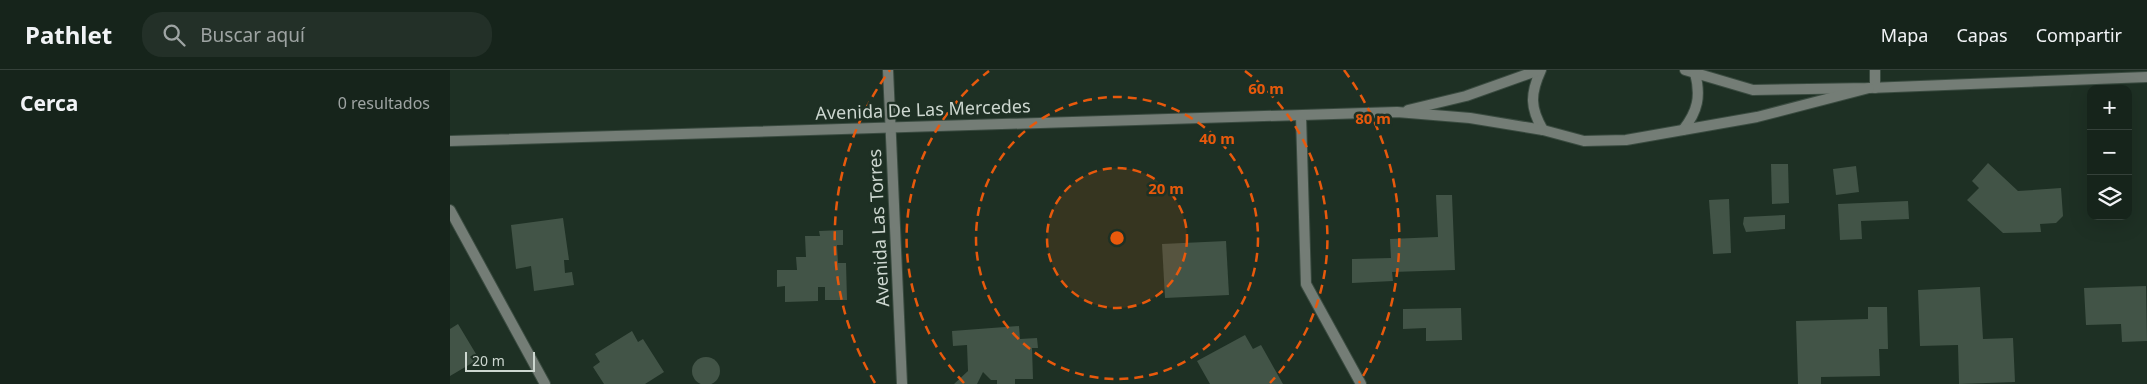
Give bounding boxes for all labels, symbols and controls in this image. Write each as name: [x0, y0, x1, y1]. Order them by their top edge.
search box: [142, 12, 492, 57]
text: Pathlet: [25, 18, 112, 51]
icon: search: [160, 21, 188, 49]
text: Buscar aquí: [200, 22, 305, 48]
text: Mapa: [1881, 23, 1928, 47]
text: Capas: [1956, 23, 2008, 47]
text: Compartir: [2036, 23, 2122, 47]
text: 60 m: [1248, 78, 1284, 98]
map controls: [2087, 85, 2132, 220]
button: +: [2087, 85, 2132, 130]
text: Cerca: [20, 89, 78, 117]
text: 0 resultados: [338, 92, 430, 114]
street label: Avenida De Las Mercedes: [815, 93, 1031, 125]
text: 80 m: [1355, 108, 1391, 128]
text: 40 m: [1199, 128, 1235, 148]
button: −: [2087, 130, 2132, 175]
street label: Avenida Las Torres: [862, 148, 894, 308]
button: layers: [2087, 175, 2132, 220]
text: 20 m: [1148, 178, 1184, 198]
centre of rings: [1108, 229, 1126, 247]
scale bar: [465, 349, 535, 372]
text: 20 m: [472, 351, 505, 370]

